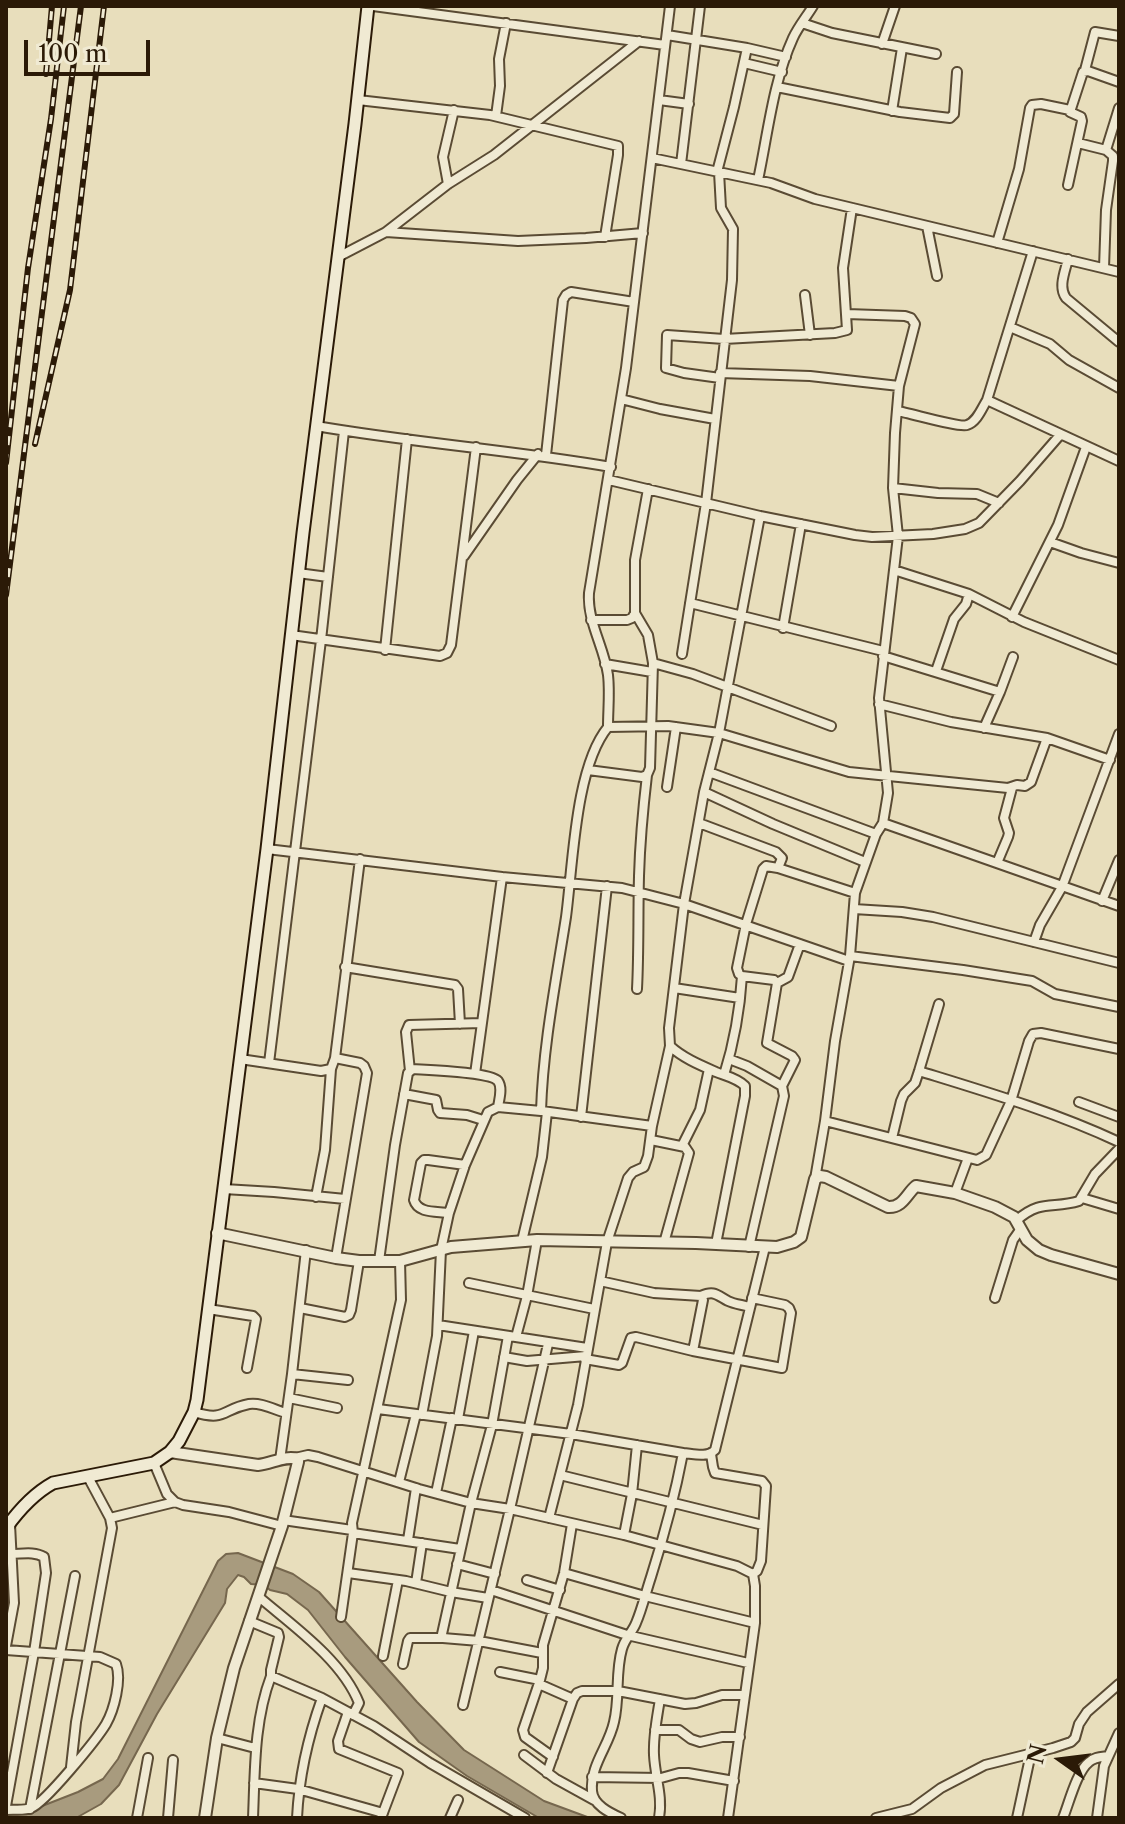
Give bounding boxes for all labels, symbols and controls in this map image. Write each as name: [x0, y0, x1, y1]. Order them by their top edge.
scale bar: [28, 24, 154, 74]
text: 100 m: [38, 39, 107, 68]
north arrow: [1021, 1720, 1101, 1800]
text: N: [1022, 1742, 1053, 1767]

